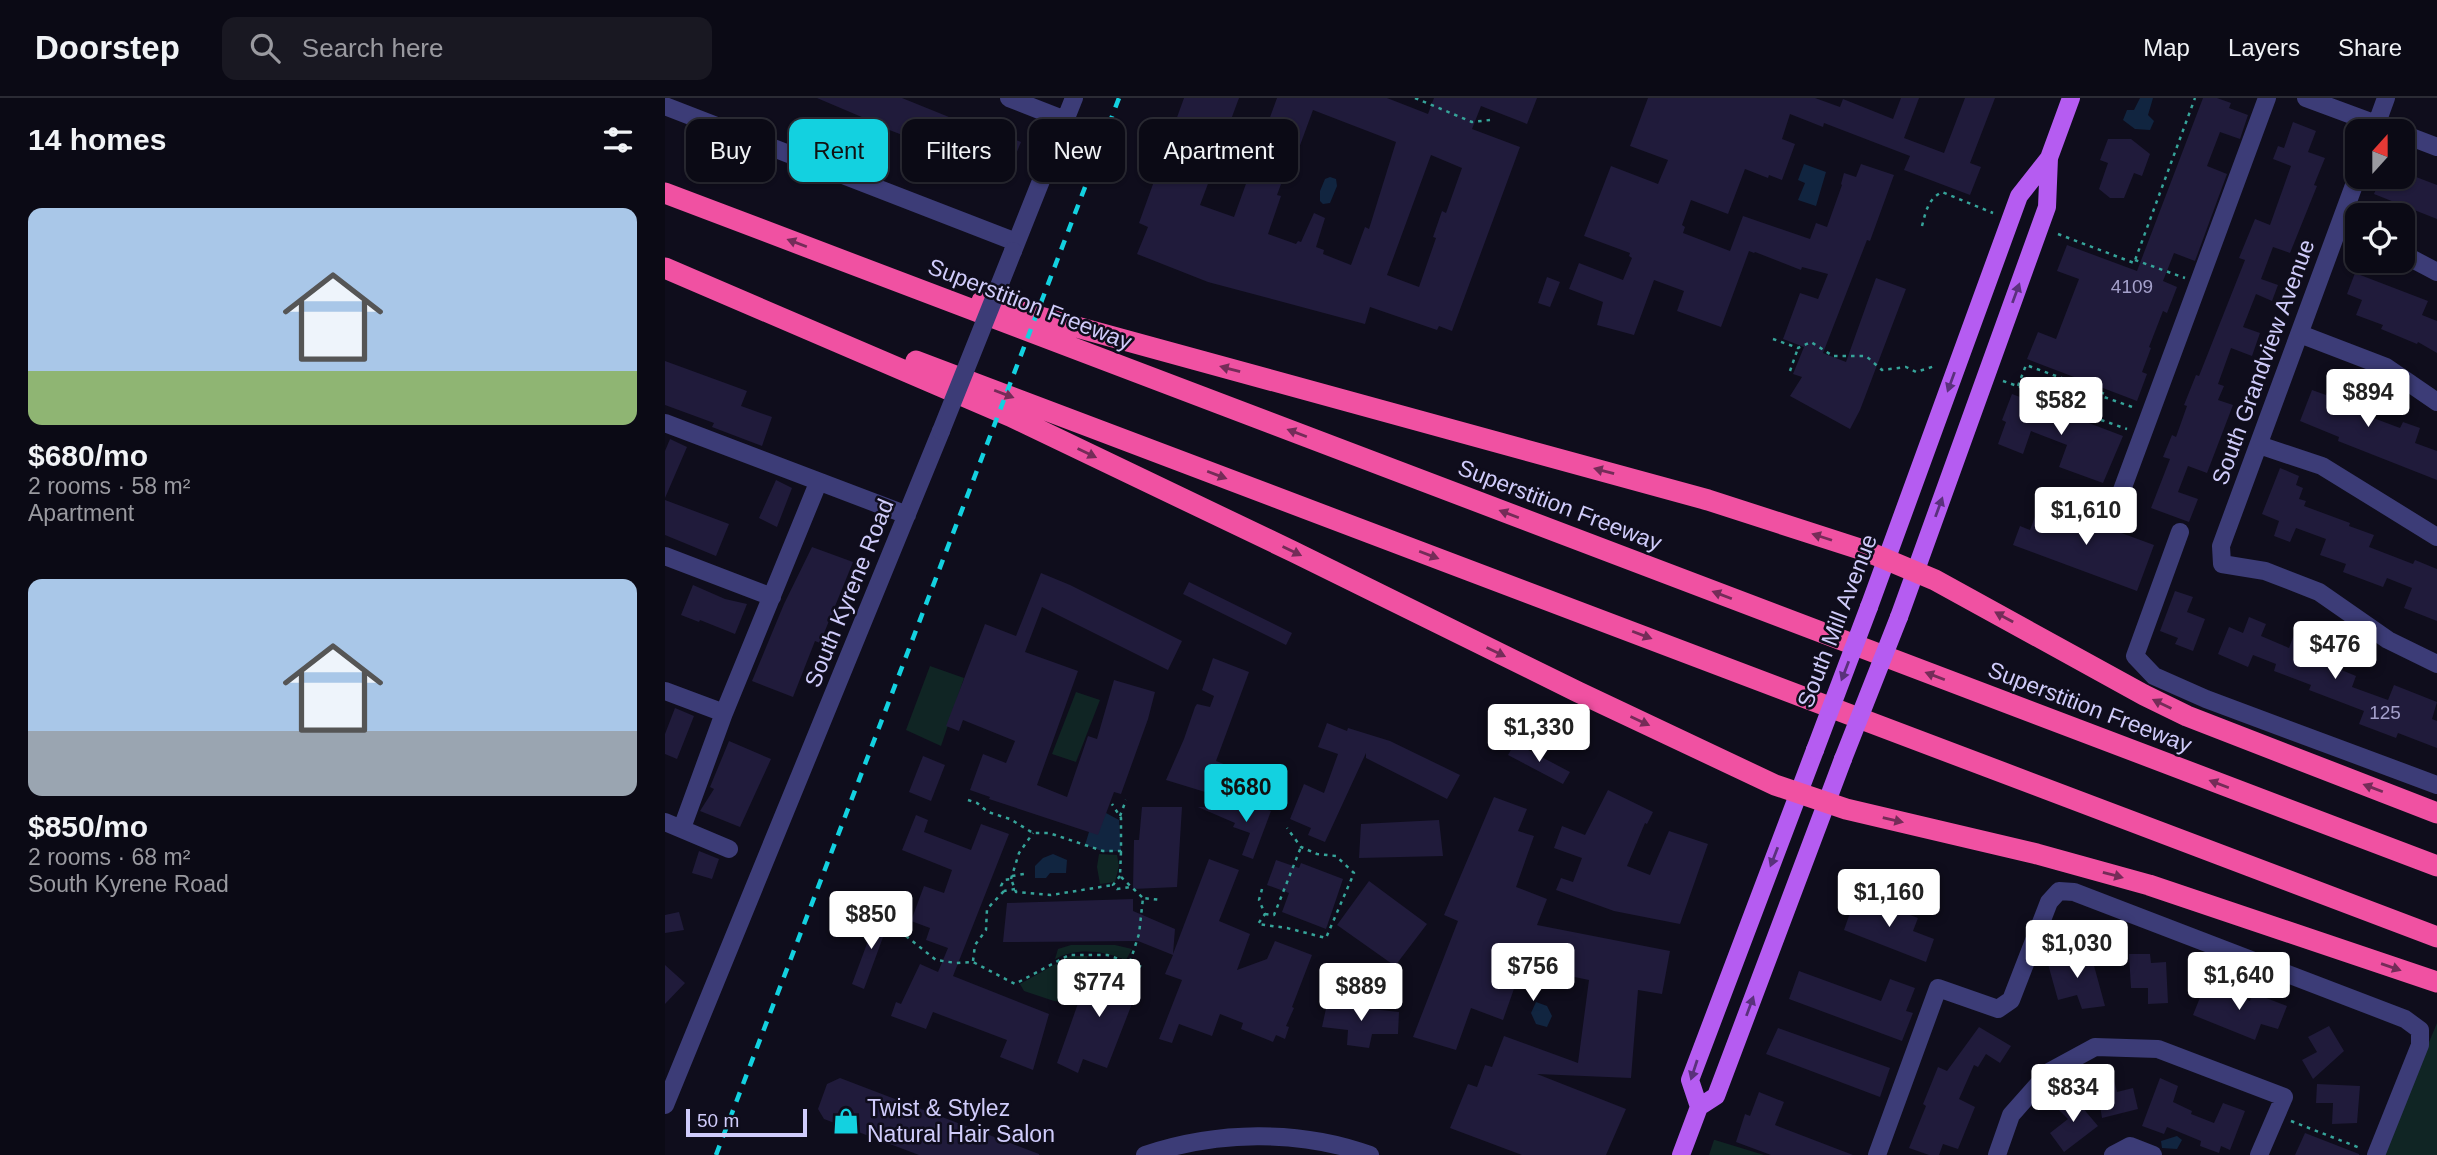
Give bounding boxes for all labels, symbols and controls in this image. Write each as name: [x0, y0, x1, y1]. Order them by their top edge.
search box: [222, 17, 712, 80]
text: Doorstep: [35, 29, 180, 66]
icon: search: [246, 29, 284, 67]
text: Search here: [302, 33, 444, 63]
text: Map: [2143, 34, 2190, 61]
text: Layers: [2228, 34, 2300, 61]
text: Share: [2338, 34, 2402, 61]
chip: Buy: [686, 119, 775, 182]
chip: Rent: [789, 119, 888, 182]
chip: Filters: [902, 119, 1015, 182]
chip: New: [1029, 119, 1125, 182]
chip: Apartment: [1139, 119, 1298, 182]
north arrow: [2345, 119, 2415, 189]
map controls: [2345, 119, 2415, 273]
icon: filters: [599, 121, 637, 159]
text: 14 homes: [28, 123, 166, 156]
button: locate: [2345, 203, 2415, 273]
street label: South Grandview Avenue: [2206, 236, 2320, 488]
one-way arrow: [786, 238, 807, 249]
street label: Superstition Freeway: [924, 253, 1136, 355]
icon: home: [270, 254, 396, 380]
house number: 4109: [2111, 276, 2153, 297]
one-way arrow: [2011, 282, 2022, 303]
one-way arrow: [1219, 363, 1241, 374]
pin: $894: [2327, 370, 2409, 429]
one-way arrow: [1946, 371, 1957, 392]
pin: $582: [2020, 378, 2102, 437]
text: $894: [2342, 379, 2394, 405]
text: $582: [2035, 387, 2087, 413]
one-way arrow: [993, 389, 1014, 400]
one-way arrow: [1286, 428, 1307, 439]
text: $680/mo: [28, 439, 148, 472]
one-way arrow: [1077, 447, 1097, 458]
street label: Superstition Freeway: [1454, 454, 1666, 556]
one-way arrow: [1594, 466, 1615, 476]
one-way arrow: [1206, 469, 1227, 480]
text: 2 rooms · 58 m²: [28, 473, 190, 499]
pin: $1,610: [2029, 488, 2143, 547]
street label: South Kyrene Road: [799, 495, 899, 691]
one-way arrow: [1934, 496, 1945, 517]
text: $1,610: [2051, 497, 2121, 523]
text: Apartment: [28, 500, 134, 526]
one-way arrow: [1499, 508, 1520, 519]
street label: South Mill Avenue: [1792, 531, 1882, 711]
one-way arrow: [1811, 531, 1832, 542]
one-way arrow: [1282, 545, 1302, 556]
one-way arrow: [1419, 550, 1440, 561]
one-way arrow: [1711, 589, 1732, 600]
one-way arrow: [1994, 611, 2014, 623]
pin: $476: [2294, 622, 2376, 681]
icon: home: [270, 625, 396, 751]
one-way arrow: [1632, 630, 1653, 641]
text: $476: [2309, 631, 2361, 657]
one-way arrow: [1486, 646, 1506, 657]
street label: Superstition Freeway: [1984, 656, 2196, 758]
one-way arrow: [1839, 660, 1850, 681]
one-way arrow: [1924, 670, 1945, 681]
one-way arrow: [2152, 698, 2172, 710]
house number: 125: [2369, 702, 2401, 723]
pin: $1,330: [1482, 704, 1596, 764]
text: $1,330: [1504, 714, 1574, 740]
one-way arrow: [1630, 716, 1650, 727]
pin: $680: [1205, 764, 1287, 824]
text: $680: [1220, 774, 1272, 800]
one-way arrow: [2208, 778, 2229, 789]
one-way arrow: [2363, 783, 2384, 794]
text: $850/mo: [28, 810, 148, 843]
one-way arrow: [1882, 815, 1904, 826]
text: 2 rooms · 68 m²: [28, 844, 190, 870]
one-way arrow: [1768, 847, 1779, 868]
pin: $1,160: [1832, 870, 1946, 929]
one-way arrow: [2102, 870, 2124, 881]
text: South Kyrene Road: [28, 871, 229, 897]
text: $1,160: [1854, 879, 1924, 905]
pin: $850: [830, 892, 912, 951]
text: $850: [845, 901, 897, 927]
pin: $1,030: [2020, 920, 2134, 980]
text: $1,030: [2042, 930, 2112, 956]
pin: $756: [1492, 944, 1574, 1003]
text: $756: [1507, 953, 1559, 979]
pin: $1,640: [2182, 953, 2296, 1012]
pin: $774: [1058, 960, 1140, 1019]
text: $1,640: [2204, 962, 2274, 988]
one-way arrow: [2380, 962, 2401, 972]
pin: $889: [1320, 964, 1402, 1023]
text: $774: [1073, 969, 1125, 995]
text: $889: [1335, 973, 1387, 999]
one-way arrow: [1745, 995, 1756, 1016]
one-way arrow: [1689, 1060, 1699, 1081]
pin: $834: [2032, 1065, 2114, 1124]
text: $834: [2047, 1074, 2099, 1100]
place label: Twist & Stylez Natural Hair Salon: [867, 1095, 1055, 1147]
scale bar: [686, 1106, 807, 1138]
shop icon: Twist & Stylez Natural Hair Salon: [831, 1106, 861, 1136]
text: 50 m: [697, 1110, 739, 1131]

